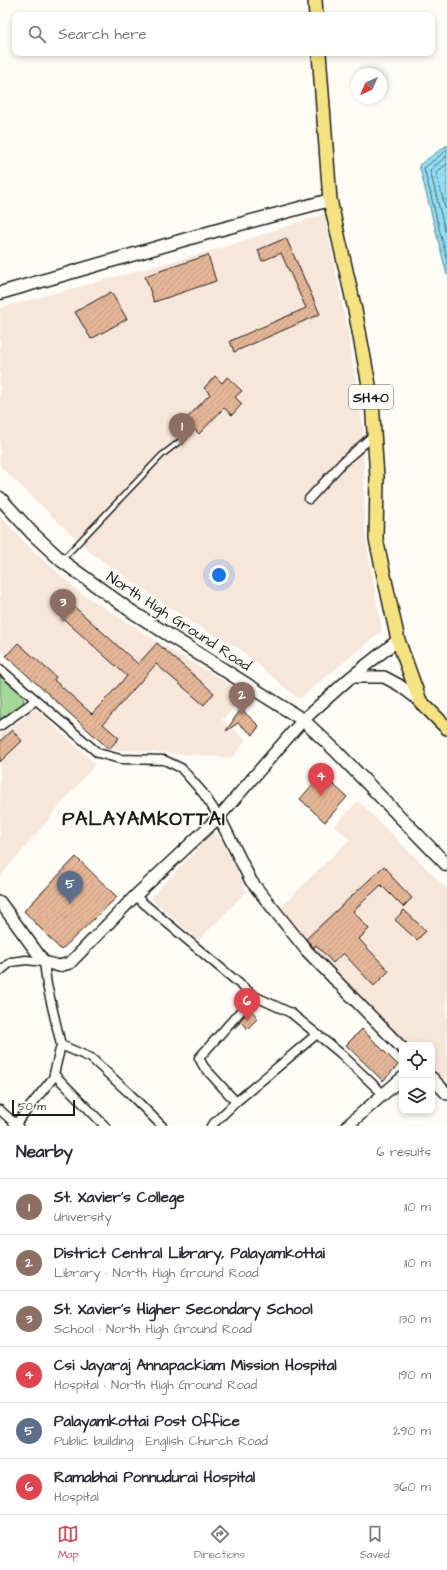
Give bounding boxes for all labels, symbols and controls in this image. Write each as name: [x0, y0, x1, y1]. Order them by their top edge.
search box: [12, 12, 435, 56]
icon: search: [26, 23, 48, 45]
text: Search here: [58, 24, 147, 45]
north arrow: [351, 68, 387, 104]
road number: SH40: [349, 385, 393, 409]
pin: 1: [169, 413, 195, 446]
your location: [209, 565, 229, 585]
street label: North High Ground Road: [102, 567, 255, 677]
pin: 3: [50, 589, 76, 622]
pin: 2: [229, 682, 255, 715]
pin: 4: [308, 763, 334, 796]
district label: PALAYAMKOTTAI: [62, 806, 226, 833]
pin: 5: [57, 871, 83, 904]
pin: 6: [234, 988, 260, 1021]
map controls: [399, 1042, 435, 1114]
button: locate: [399, 1042, 435, 1078]
button: layers: [399, 1078, 435, 1114]
scale bar: [12, 1098, 75, 1117]
text: 50 m: [18, 1099, 46, 1114]
text: Nearby: [16, 1140, 73, 1164]
text: 6 results: [376, 1143, 431, 1161]
text: St. Xavier's College: [54, 1187, 185, 1208]
text: 1: [28, 1198, 30, 1216]
text: 110 m: [404, 1198, 431, 1216]
text: University: [54, 1208, 112, 1226]
text: District Central Library, Palayamkottai: [54, 1243, 325, 1264]
text: 2: [25, 1254, 33, 1272]
text: 110 m: [404, 1254, 431, 1272]
text: Library · North High Ground Road: [54, 1264, 259, 1282]
text: St. Xavier's Higher Secondary School: [54, 1299, 313, 1320]
text: 3: [26, 1310, 32, 1328]
text: 130 m: [399, 1310, 431, 1328]
text: School · North High Ground Road: [54, 1320, 252, 1338]
text: Csi Jayaraj Annapackiam Mission Hospital: [54, 1355, 337, 1376]
text: 4: [25, 1366, 33, 1384]
text: 190 m: [398, 1366, 431, 1384]
text: Hospital · North High Ground Road: [54, 1376, 257, 1394]
text: Palayamkottai Post Office: [54, 1411, 240, 1432]
text: 5: [24, 1422, 34, 1440]
text: 290 m: [393, 1422, 431, 1440]
text: Public building · English Church Road: [54, 1432, 268, 1450]
text: Ramabhai Ponnudurai Hospital: [54, 1467, 255, 1488]
text: 6: [25, 1478, 33, 1496]
text: 360 m: [393, 1478, 431, 1496]
text: Hospital: [54, 1488, 99, 1506]
tab: Map: [57, 1523, 79, 1562]
tab: Directions: [194, 1523, 245, 1562]
tab: Saved: [360, 1523, 390, 1562]

